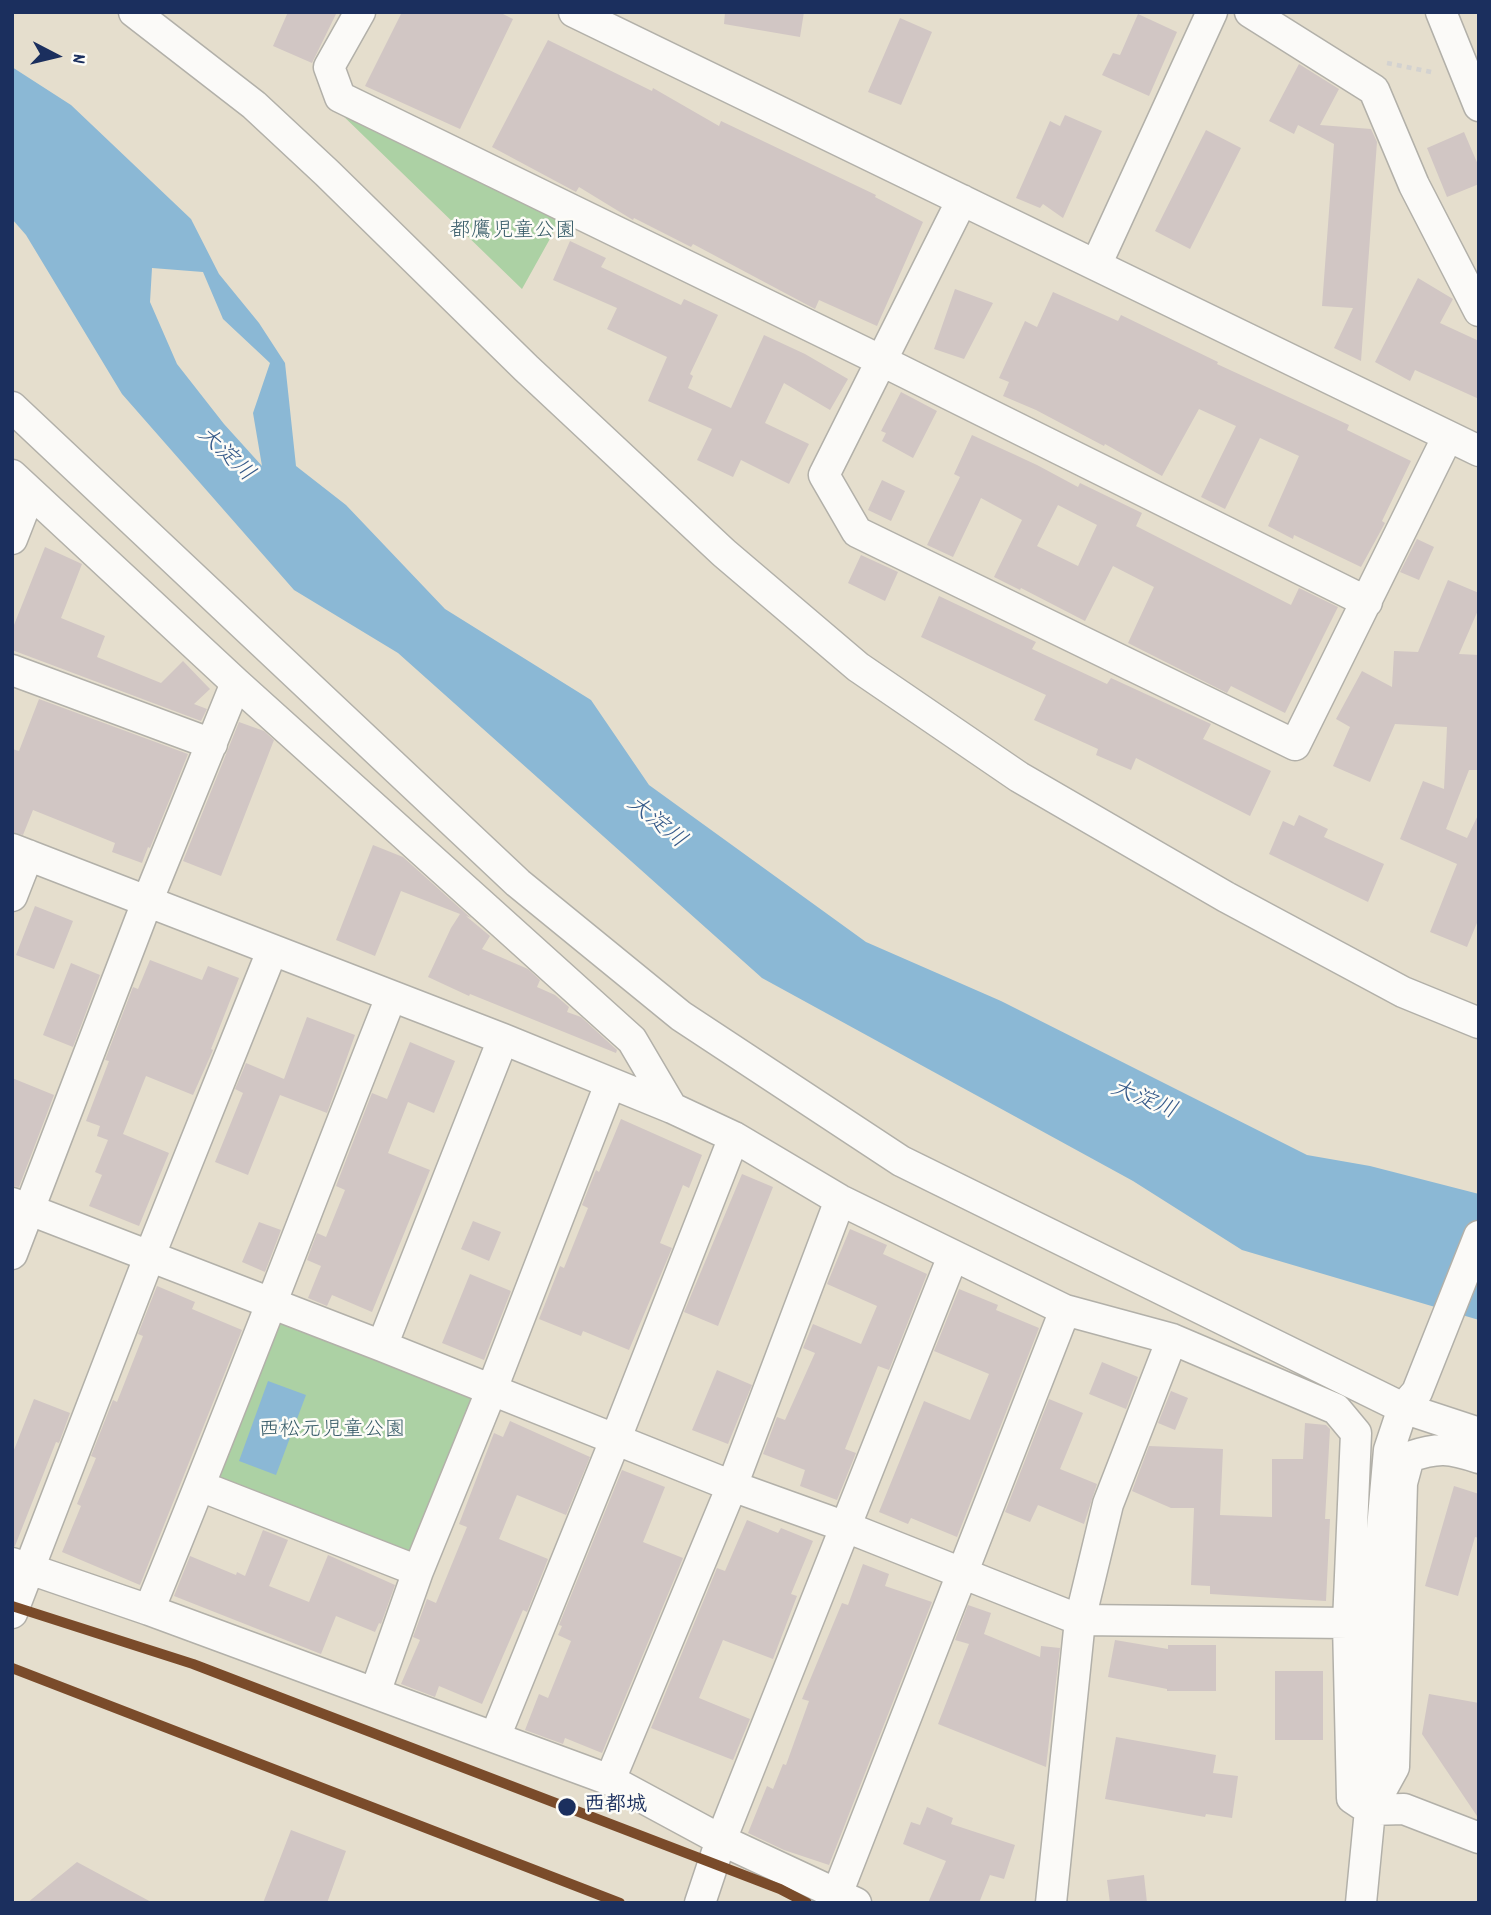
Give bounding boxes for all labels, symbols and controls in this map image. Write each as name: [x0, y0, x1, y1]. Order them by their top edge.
north arrow: [21, 21, 91, 91]
text: N: [63, 52, 91, 65]
park label: 都鷹児童公園: [450, 220, 576, 246]
water label: 大淀川: [189, 422, 259, 490]
water label: 大淀川: [620, 792, 690, 856]
water label: 大淀川: [1106, 1076, 1180, 1128]
park label: 西松元児童公園: [259, 1419, 405, 1445]
place label: 西都城: [584, 1794, 647, 1820]
marker: 西都城: [556, 1796, 578, 1818]

